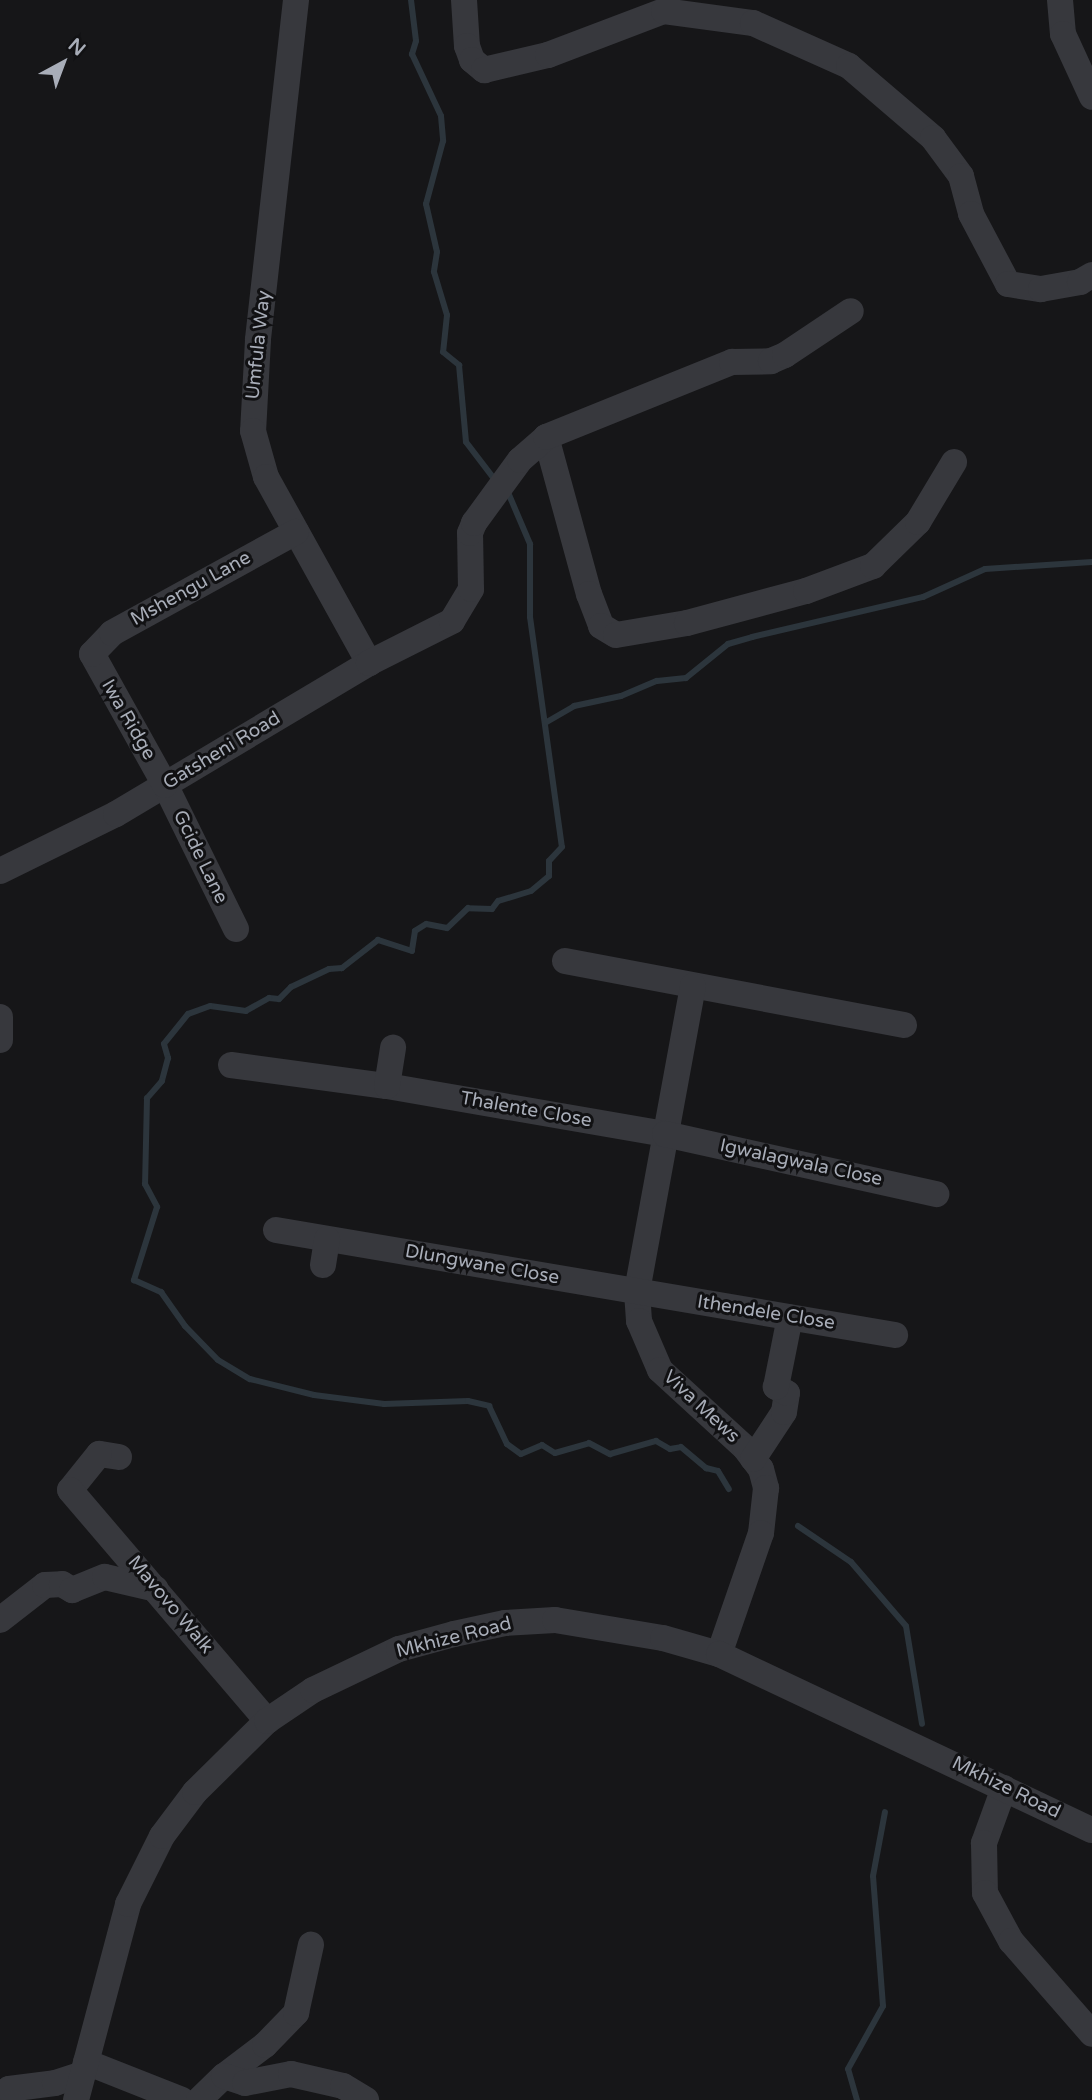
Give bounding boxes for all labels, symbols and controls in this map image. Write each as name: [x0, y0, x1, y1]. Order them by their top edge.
north arrow: [28, 28, 98, 98]
text: N: [64, 34, 90, 60]
street label: Umfula Way: [242, 289, 276, 401]
street label: Mshengu Lane: [127, 547, 255, 631]
street label: Iwa Ridge: [96, 676, 160, 764]
street label: Gatsheni Road: [159, 707, 285, 795]
street label: Gcide Lane: [168, 807, 232, 907]
street label: Thalente Close: [459, 1087, 593, 1133]
street label: Igwalagwala Close: [718, 1135, 884, 1191]
street label: Dlungwane Close: [403, 1240, 561, 1290]
street label: Ithendele Close: [696, 1291, 836, 1335]
street label: Viva Mews: [658, 1366, 744, 1448]
street label: Mavovo Walk: [122, 1551, 218, 1659]
street label: Mkhize Road: [394, 1613, 514, 1663]
street label: Mkhize Road: [948, 1752, 1064, 1824]

